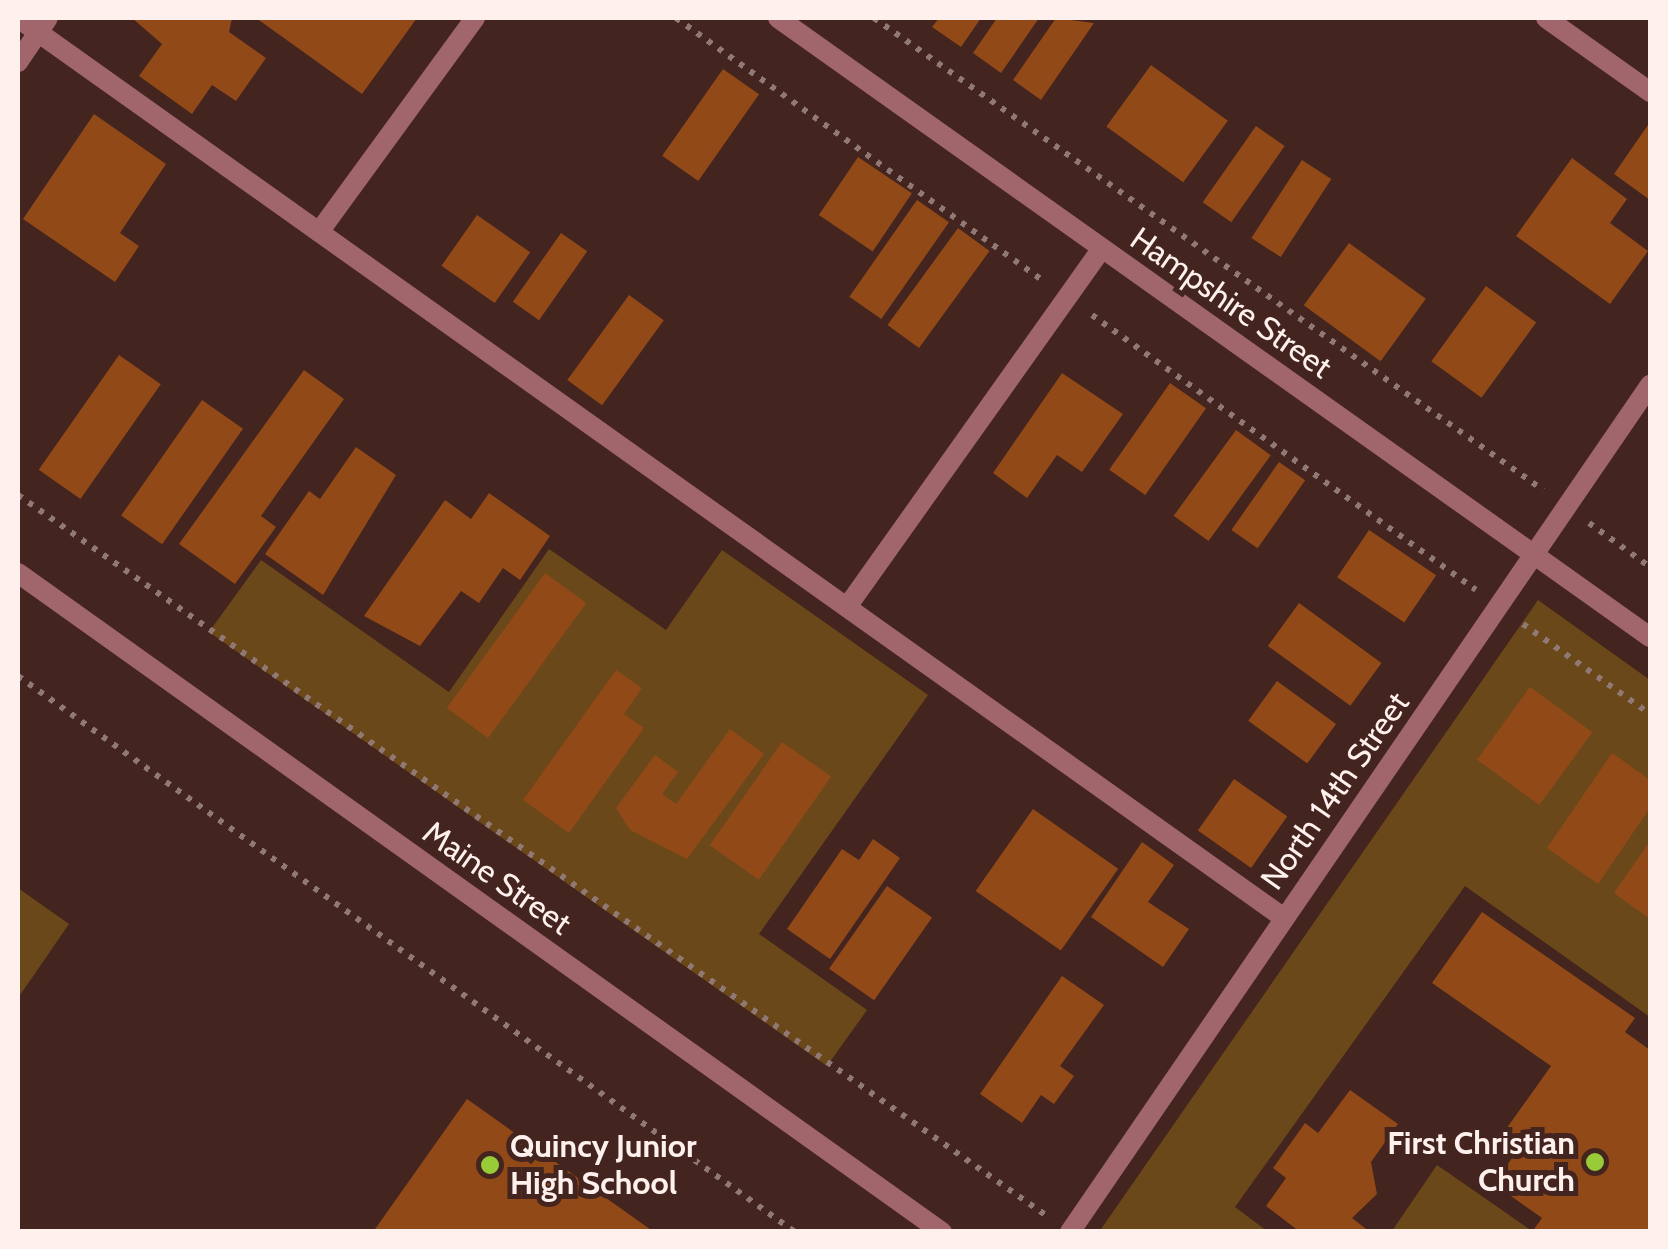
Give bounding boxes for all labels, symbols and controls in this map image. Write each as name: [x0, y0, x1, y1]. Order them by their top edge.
street label: Hampshire Street: [1123, 219, 1339, 387]
street label: North 14th Street: [1253, 685, 1417, 897]
street label: Maine Street: [416, 813, 578, 943]
place label: First Christian Church: [1387, 1125, 1575, 1200]
place label: Quincy Junior High School: [510, 1128, 697, 1203]
marker: First Christian Church: [1584, 1151, 1606, 1173]
marker: Quincy Junior High School: [479, 1154, 501, 1176]

